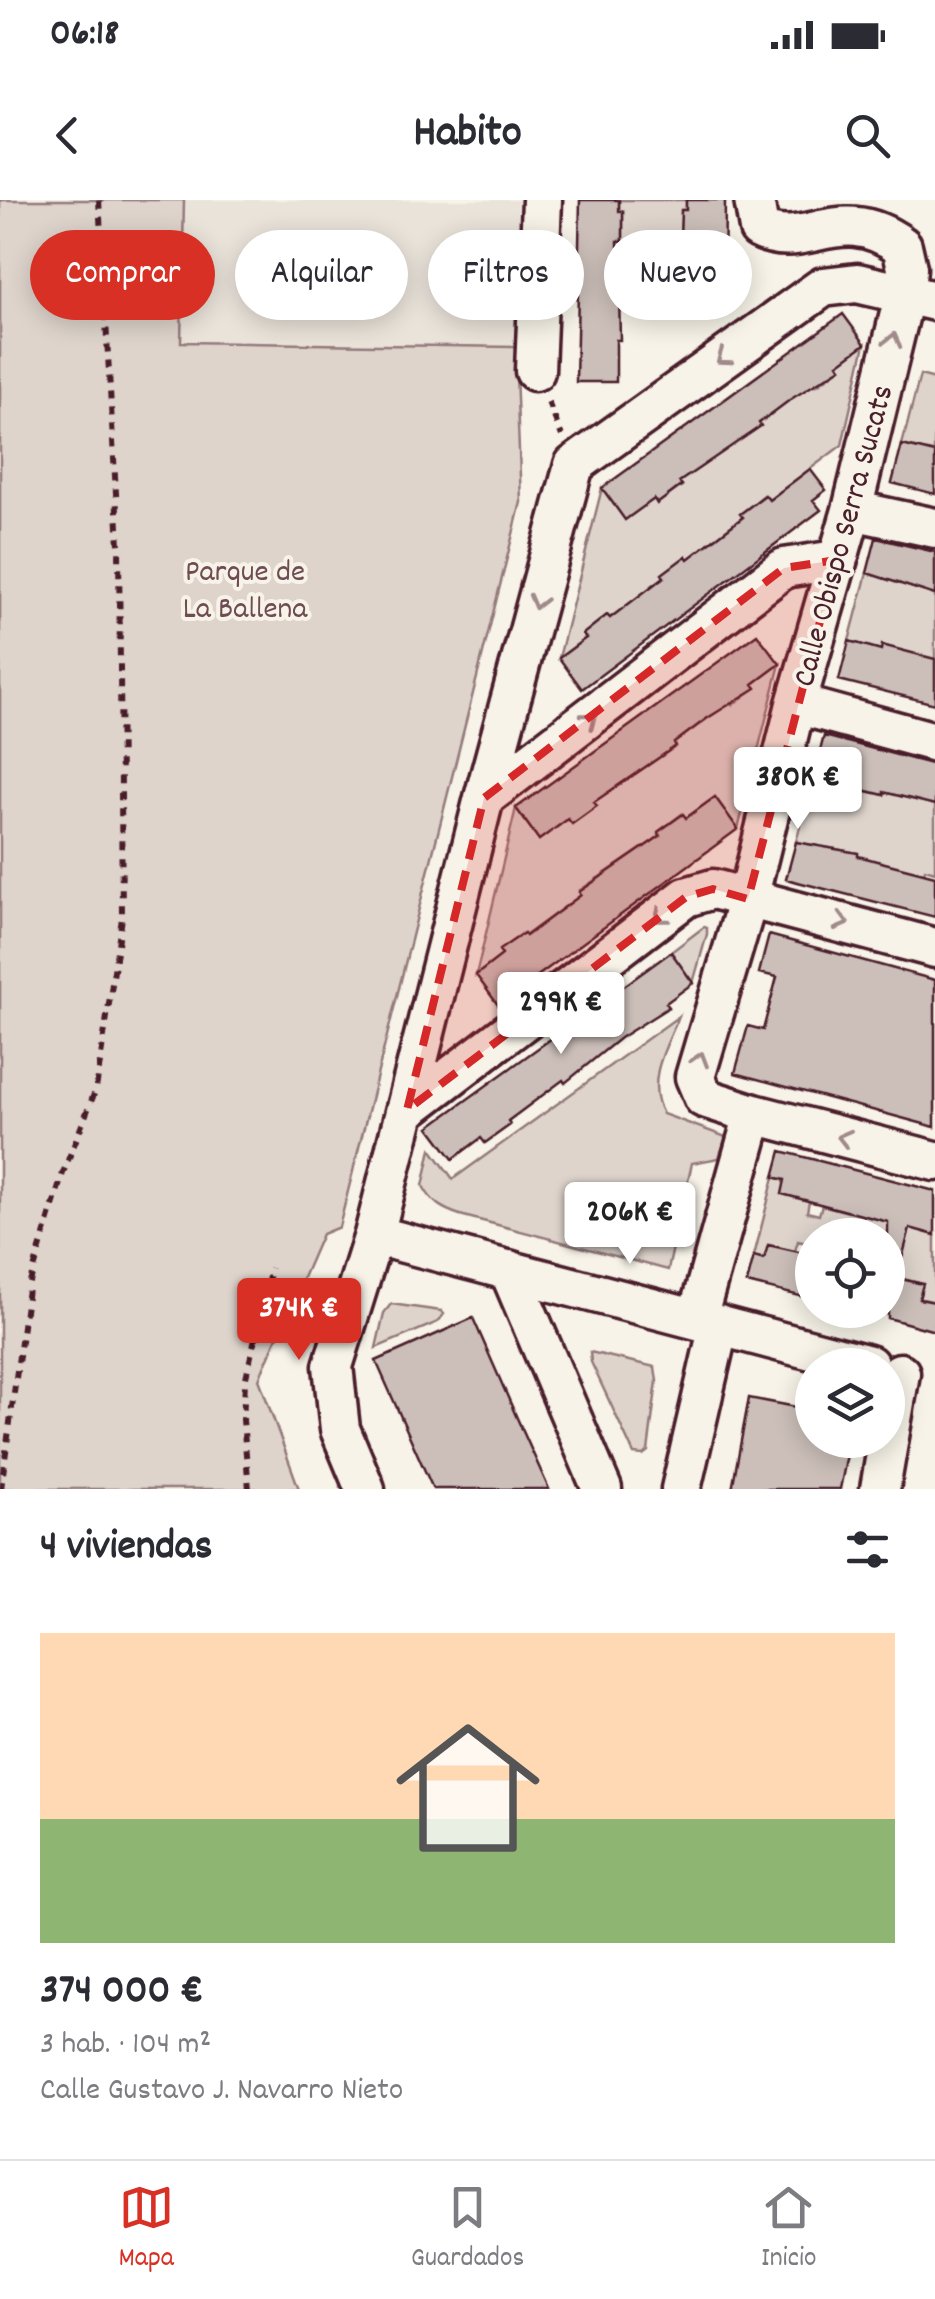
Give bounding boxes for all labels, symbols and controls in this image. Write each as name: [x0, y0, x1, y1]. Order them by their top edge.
text: 06:18: [50, 8, 119, 63]
text: Habito: [413, 103, 522, 167]
icon: back: [40, 108, 95, 163]
icon: search: [840, 108, 895, 163]
chip: Comprar: [30, 230, 215, 320]
chip: Alquilar: [235, 230, 408, 320]
chip: Filtros: [428, 230, 584, 320]
chip: Nuevo: [604, 230, 752, 320]
one-way arrow: [881, 332, 902, 349]
one-way arrow: [715, 346, 734, 365]
street label: Calle Obispo Serra Sucats: [783, 380, 908, 692]
park label: Parque de La Ballena: [183, 551, 308, 634]
one-way arrow: [527, 593, 548, 610]
one-way arrow: [579, 714, 597, 731]
pin: 380K €: [717, 747, 879, 832]
text: 380K €: [756, 756, 840, 802]
one-way arrow: [653, 906, 671, 923]
one-way arrow: [833, 911, 850, 932]
pin: 299K €: [480, 972, 642, 1057]
text: 299K €: [519, 981, 603, 1027]
one-way arrow: [688, 1051, 709, 1068]
one-way arrow: [836, 1128, 853, 1149]
pin: 206K €: [549, 1182, 711, 1267]
text: 206K €: [586, 1191, 674, 1237]
map controls: [795, 1218, 905, 1458]
button: locate: [795, 1218, 905, 1328]
pin: 374K €: [218, 1278, 380, 1363]
text: 374K €: [259, 1287, 339, 1333]
button: layers: [795, 1348, 905, 1458]
text: 4 viviendas: [40, 1519, 212, 1579]
icon: filters: [840, 1522, 895, 1577]
icon: home: [378, 1698, 558, 1878]
text: 374 000 €: [40, 1963, 204, 2023]
text: 3 hab. · 104 m²: [40, 2023, 211, 2069]
text: Calle Gustavo J. Navarro Nieto: [40, 2069, 403, 2115]
tab: Mapa: [118, 2180, 174, 2280]
tab: Guardados: [411, 2180, 524, 2280]
tab: Inicio: [761, 2180, 817, 2280]

